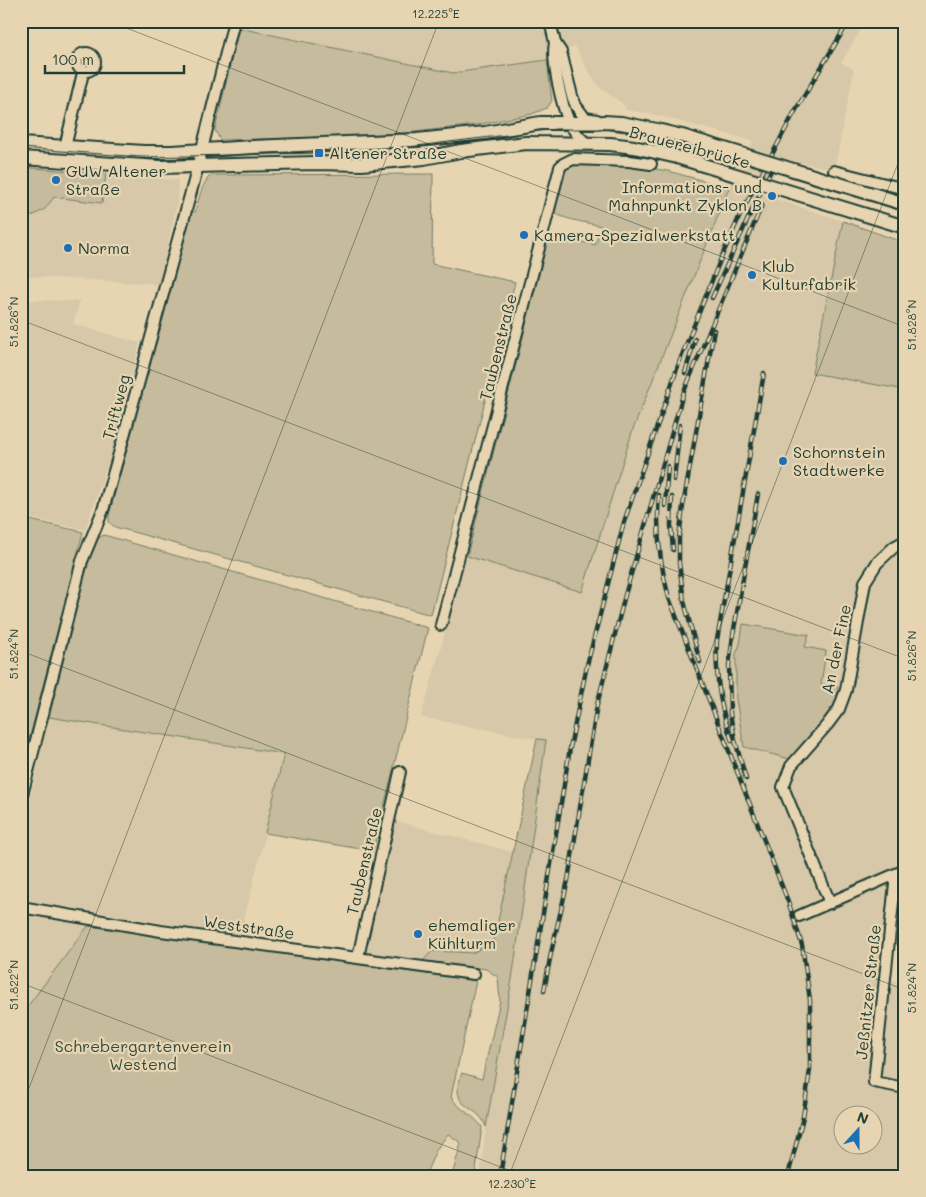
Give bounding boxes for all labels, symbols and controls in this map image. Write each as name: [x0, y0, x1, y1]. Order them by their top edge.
text: 12.225°E: [412, 5, 460, 21]
scale bar: [45, 42, 184, 74]
text: 100 m: [52, 49, 94, 69]
street label: Brauereibrücke: [627, 120, 753, 173]
place label: Altener Straße: [329, 142, 447, 163]
marker: Altener Straße: [313, 147, 325, 159]
place label: GUW Altener Straße: [66, 160, 167, 199]
marker: GUW Altener Straße: [50, 174, 62, 186]
place label: Informations- und Mahnpunkt Zyklon B: [608, 176, 762, 215]
marker: Informations- und Mahnpunkt Zyklon B: [766, 190, 778, 202]
place label: Kamera-Spezialwerkstatt: [534, 224, 735, 245]
marker: Kamera-Spezialwerkstatt: [518, 229, 530, 241]
place label: Norma: [78, 237, 130, 258]
marker: Norma: [62, 242, 74, 254]
place label: Klub Kulturfabrik: [762, 255, 856, 294]
marker: Klub Kulturfabrik: [746, 269, 758, 281]
street label: Taubenstraße: [474, 291, 521, 403]
text: 51.826°N: [5, 297, 21, 347]
text: 51.828°N: [903, 300, 919, 350]
street label: Triftweg: [97, 372, 134, 442]
place label: Schornstein Stadtwerke: [793, 441, 885, 480]
marker: Schornstein Stadtwerke: [777, 455, 789, 467]
street label: An der Fine: [816, 602, 855, 696]
text: 51.824°N: [5, 629, 21, 679]
text: 51.826°N: [903, 631, 919, 681]
street label: Taubenstraße: [341, 805, 386, 917]
street label: Weststraße: [202, 910, 296, 943]
place label: ehemaliger Kühlturm: [428, 914, 516, 953]
street label: Jeßnitzer Straße: [850, 923, 885, 1061]
marker: ehemaliger Kühlturm: [412, 928, 424, 940]
text: 51.822°N: [5, 960, 21, 1010]
text: 51.824°N: [903, 963, 919, 1013]
park label: Schrebergartenverein Westend: [55, 1035, 231, 1074]
north arrow: [834, 1104, 884, 1154]
text: N: [854, 1107, 871, 1128]
text: 12.230°E: [488, 1175, 536, 1191]

